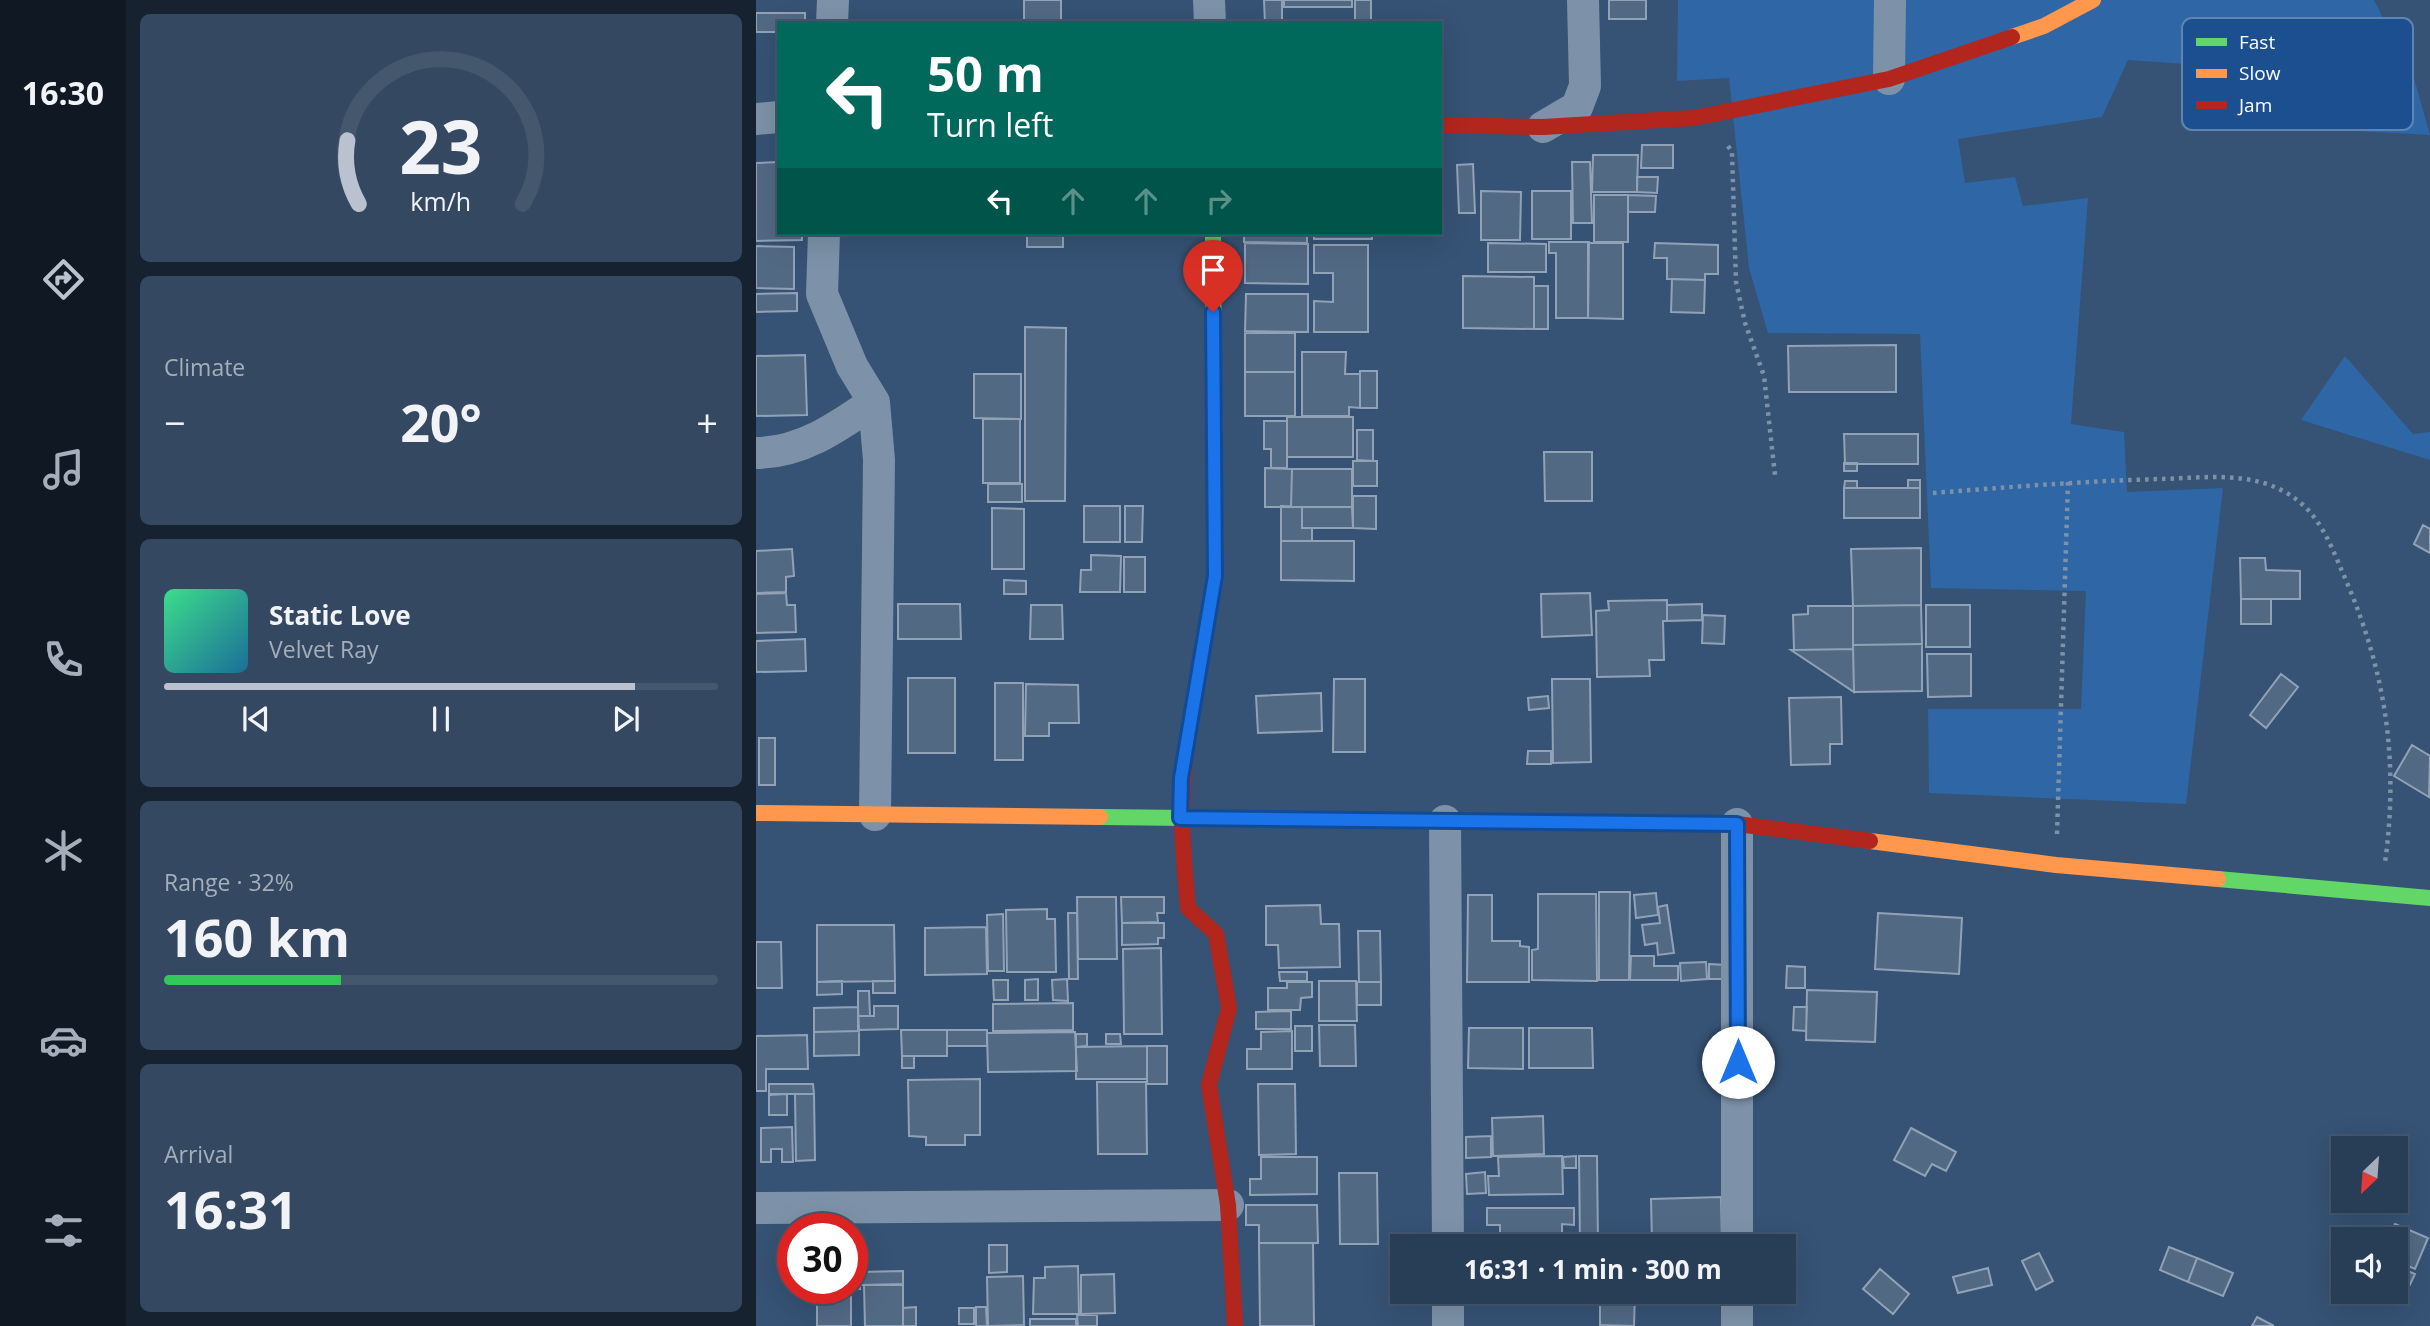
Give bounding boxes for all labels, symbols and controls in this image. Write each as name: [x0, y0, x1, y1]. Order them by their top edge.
legend: [2182, 18, 2413, 130]
text: Fast: [2239, 29, 2275, 55]
text: 50 m: [927, 40, 1044, 106]
icon: left: [812, 49, 903, 140]
text: Slow: [2239, 60, 2281, 86]
text: 16:30: [22, 71, 104, 114]
text: Jam: [2237, 92, 2272, 118]
text: 23: [399, 97, 483, 196]
text: Turn left: [927, 103, 1053, 146]
icon: left: [981, 182, 1019, 220]
icon: ahead: [1054, 182, 1092, 220]
icon: ahead: [1127, 182, 1165, 220]
icon: right: [1200, 182, 1238, 220]
text: km/h: [411, 184, 471, 218]
pin: [1183, 240, 1243, 312]
icon: arrive: [1194, 251, 1232, 289]
icon: directions: [39, 255, 88, 304]
text: Climate: [164, 351, 245, 383]
text: 20°: [400, 386, 482, 457]
text: −: [164, 396, 186, 448]
text: +: [696, 396, 718, 448]
icon: music: [39, 445, 88, 494]
text: Static Love: [269, 597, 411, 633]
text: Velvet Ray: [269, 633, 379, 665]
icon: phone: [39, 635, 88, 684]
icon: previous: [237, 700, 275, 738]
icon: pause: [422, 700, 460, 738]
icon: next: [607, 700, 645, 738]
icon: climate: [39, 826, 88, 875]
text: Range · 32%: [164, 866, 294, 898]
text: 160 km: [164, 901, 350, 972]
icon: car: [39, 1016, 88, 1065]
position arrow: [1701, 1025, 1775, 1099]
north arrow: [2331, 1136, 2408, 1213]
map controls: [2331, 1136, 2408, 1304]
text: Arrival: [164, 1138, 233, 1170]
text: 16:31: [164, 1173, 298, 1244]
icon: filters: [39, 1206, 88, 1255]
speed limit sign: 30: [777, 1213, 868, 1304]
button: sound: [2331, 1227, 2408, 1304]
text: 16:31 · 1 min · 300 m: [1464, 1251, 1722, 1287]

